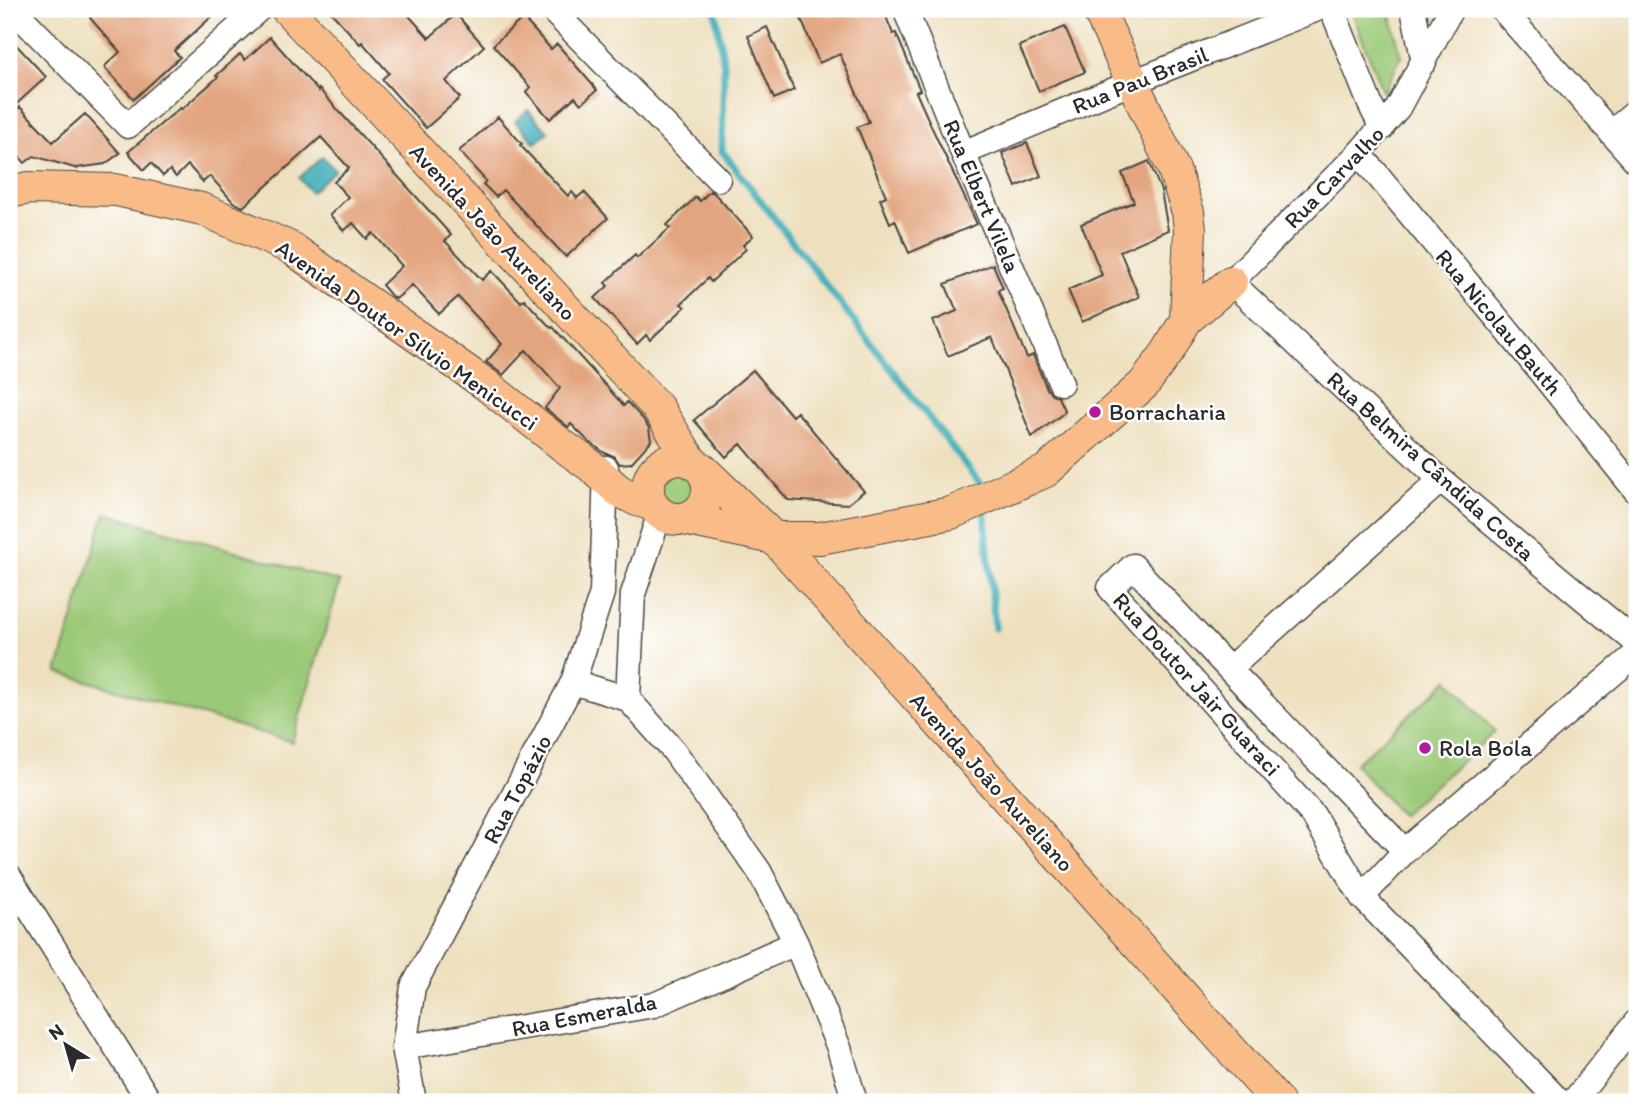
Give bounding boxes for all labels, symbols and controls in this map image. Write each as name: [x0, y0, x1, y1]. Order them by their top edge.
street label: Rua Pau Brasil: [1068, 40, 1213, 120]
street label: Rua Elbert Vilela: [937, 115, 1027, 277]
street label: Rua Carvalho: [1278, 120, 1390, 234]
street label: Avenida João Aureliano: [404, 138, 582, 326]
street label: Avenida Doutor Sílvio Menicucci: [270, 233, 544, 437]
street label: Rua Nicolau Bauth: [1430, 243, 1569, 401]
street label: Rua Belmira Cândida Costa: [1321, 365, 1541, 567]
place label: Borracharia: [1109, 398, 1226, 426]
marker: Borracharia: [1087, 404, 1103, 420]
street label: Rua Doutor Jair Guaraci: [1107, 586, 1287, 782]
street label: Avenida João Aureliano: [904, 686, 1080, 878]
street label: Rua Topázio: [476, 729, 558, 849]
place label: Rola Bola: [1439, 734, 1532, 762]
marker: Rola Bola: [1417, 740, 1433, 756]
street label: Rua Esmeralda: [509, 987, 659, 1043]
north arrow: [32, 1010, 102, 1080]
text: N: [44, 1019, 68, 1045]

